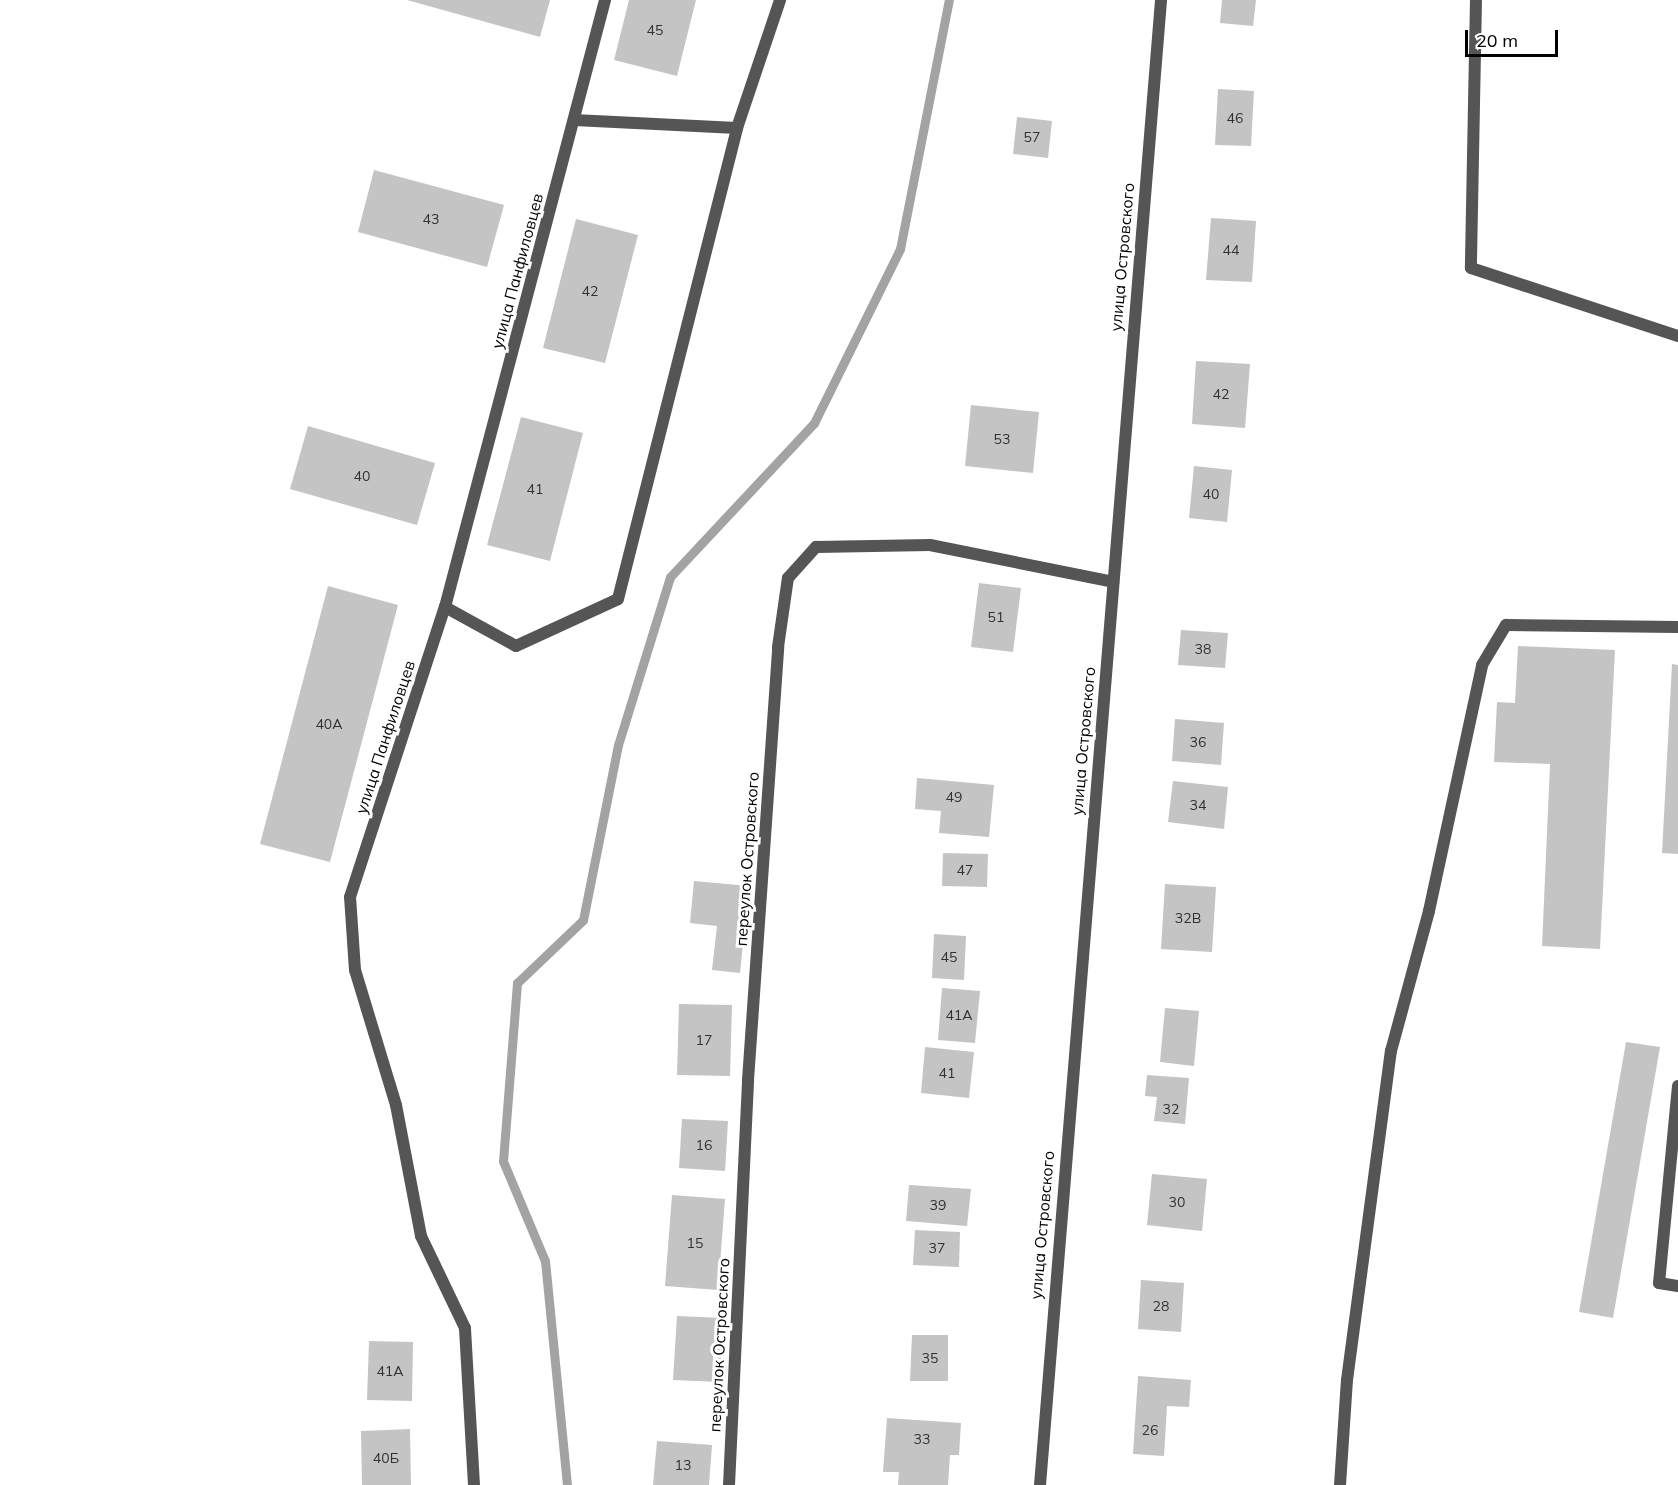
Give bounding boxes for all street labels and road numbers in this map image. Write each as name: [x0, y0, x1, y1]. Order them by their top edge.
street label: улица Островского: [1106, 182, 1138, 332]
street label: улица Панфиловцев: [487, 191, 547, 351]
street label: улица Панфиловцев: [351, 658, 419, 816]
street label: улица Островского: [1067, 666, 1099, 816]
street label: переулок Островского: [731, 771, 763, 947]
street label: улица Островского: [1026, 1150, 1058, 1300]
street label: переулок Островского: [705, 1257, 733, 1433]

